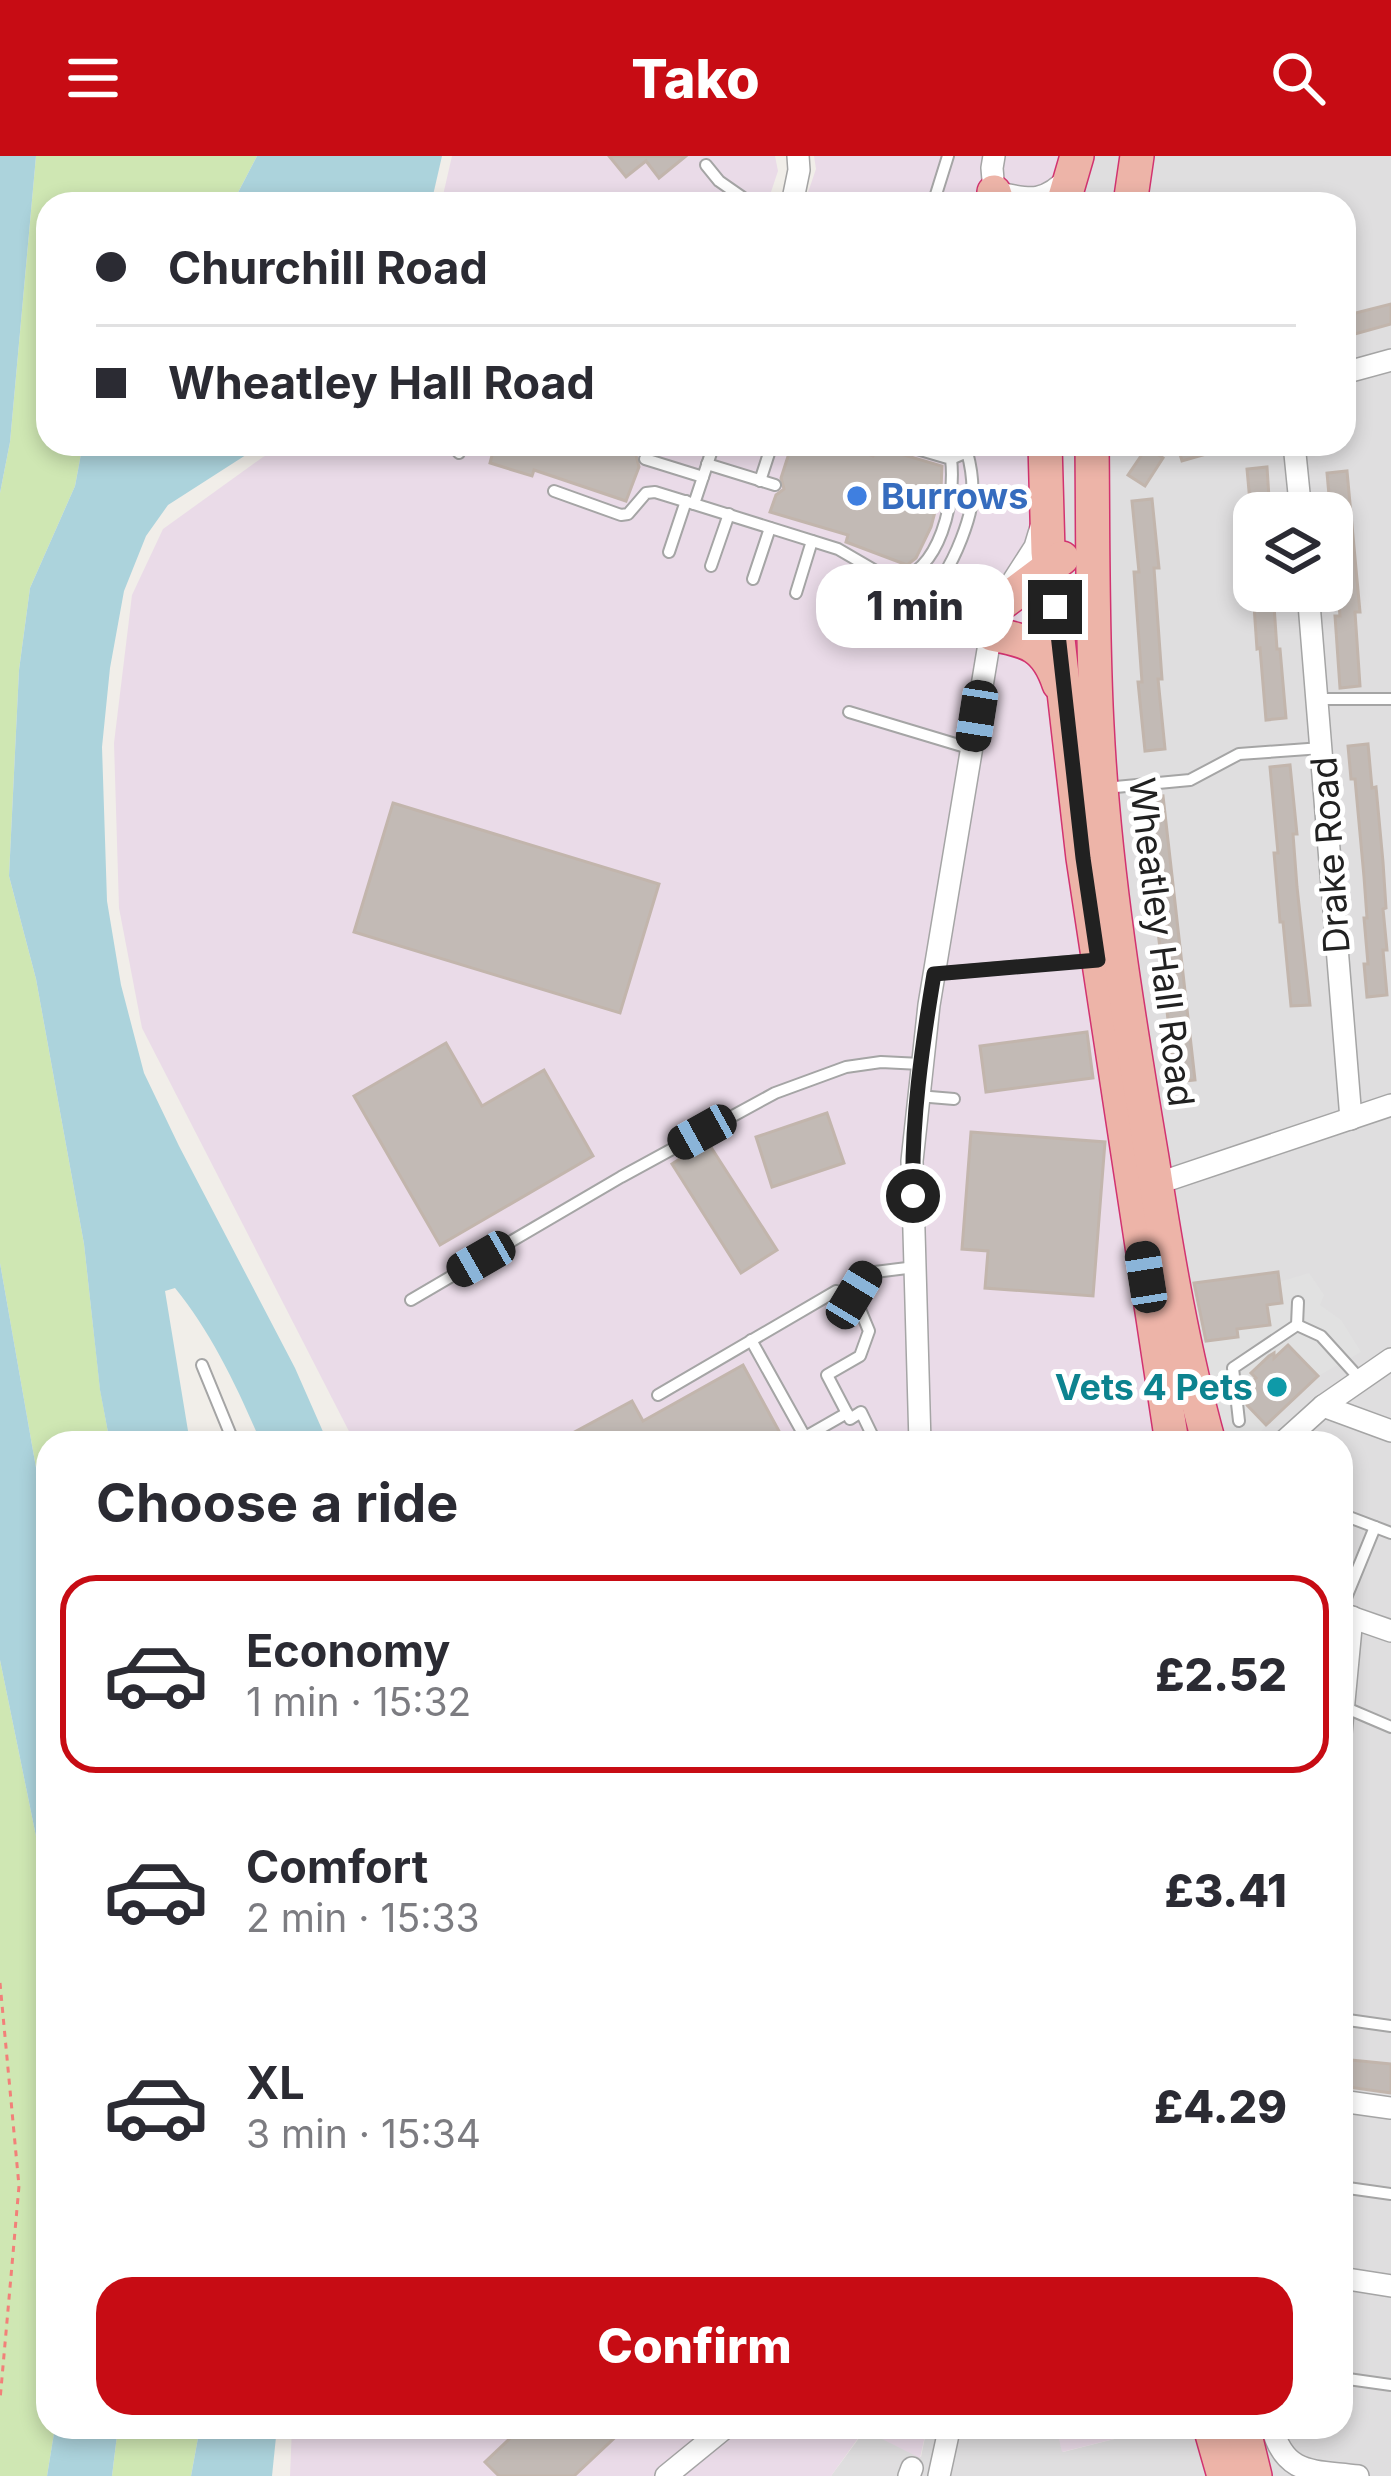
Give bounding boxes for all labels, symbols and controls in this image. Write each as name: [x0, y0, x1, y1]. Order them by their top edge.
icon: menu: [60, 45, 126, 111]
icon: search: [1265, 45, 1331, 111]
text: Tako: [631, 46, 760, 111]
text: Churchill Road: [168, 240, 488, 295]
text: Wheatley Hall Road: [168, 355, 595, 410]
place label: Burrows: [881, 474, 1028, 518]
marker: Burrows: [844, 483, 870, 509]
map controls: [1233, 492, 1353, 612]
button: layers: [1233, 492, 1353, 612]
callout: 1 min: [815, 565, 1013, 649]
route end: [1028, 580, 1082, 634]
text: 1 min: [866, 582, 964, 629]
car: [954, 678, 1000, 754]
street label: Drake Road: [1301, 755, 1359, 955]
street label: Wheatley Hall Road: [1120, 775, 1204, 1109]
car: [662, 1099, 742, 1165]
route start: [886, 1169, 940, 1223]
car: [441, 1225, 521, 1293]
car: [1123, 1239, 1169, 1315]
car: [820, 1255, 888, 1335]
place label: Vets 4 Pets: [1055, 1365, 1253, 1409]
marker: Vets 4 Pets: [1264, 1374, 1290, 1400]
text: Choose a ride: [96, 1470, 458, 1535]
icon: car: [102, 1620, 210, 1728]
text: Economy: [246, 1623, 450, 1678]
text: £2.52: [1155, 1647, 1287, 1702]
text: 1 min · 15:32: [246, 1678, 471, 1725]
icon: car: [102, 1836, 210, 1944]
text: Comfort: [246, 1839, 428, 1894]
text: £3.41: [1164, 1863, 1287, 1918]
text: 2 min · 15:33: [246, 1894, 480, 1941]
icon: car: [102, 2052, 210, 2160]
text: XL: [246, 2055, 305, 2110]
text: £4.29: [1154, 2079, 1287, 2134]
text: 3 min · 15:34: [246, 2110, 481, 2157]
button: Confirm: [96, 2277, 1293, 2415]

